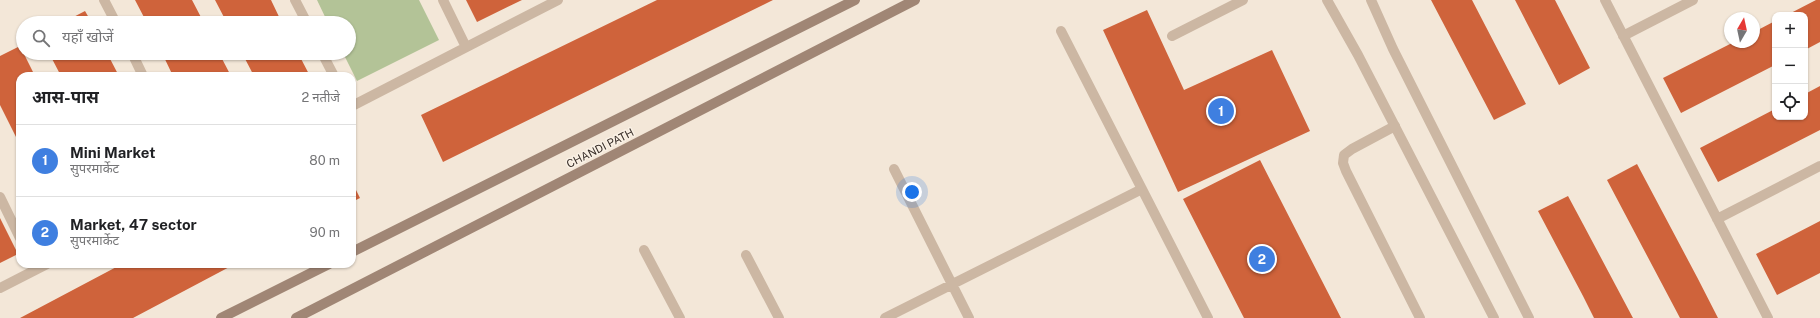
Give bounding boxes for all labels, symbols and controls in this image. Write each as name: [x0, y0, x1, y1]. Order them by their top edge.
north arrow: [1724, 12, 1760, 48]
map controls: [1772, 12, 1808, 120]
button: +: [1772, 12, 1808, 48]
search box: [16, 16, 356, 60]
icon: search: [30, 27, 52, 49]
text: यहाँ खोजें: [62, 28, 113, 45]
button: −: [1772, 48, 1808, 84]
button: locate: [1772, 84, 1808, 120]
text: आस-पास: [32, 87, 99, 107]
text: 2 नतीजे: [301, 90, 340, 105]
pin: 1: [1208, 96, 1234, 126]
street label: CHANDI PATH: [564, 126, 636, 170]
text: Mini Market: [70, 144, 155, 161]
text: 1: [42, 153, 48, 168]
text: 80 m: [309, 153, 340, 168]
text: सुपरमार्केट: [70, 161, 119, 176]
your location: [902, 182, 922, 202]
text: Market, 47 sector: [70, 216, 197, 233]
text: 2: [41, 225, 49, 240]
text: 90 m: [310, 225, 340, 240]
text: सुपरमार्केट: [70, 233, 119, 248]
pin: 2: [1249, 244, 1275, 274]

